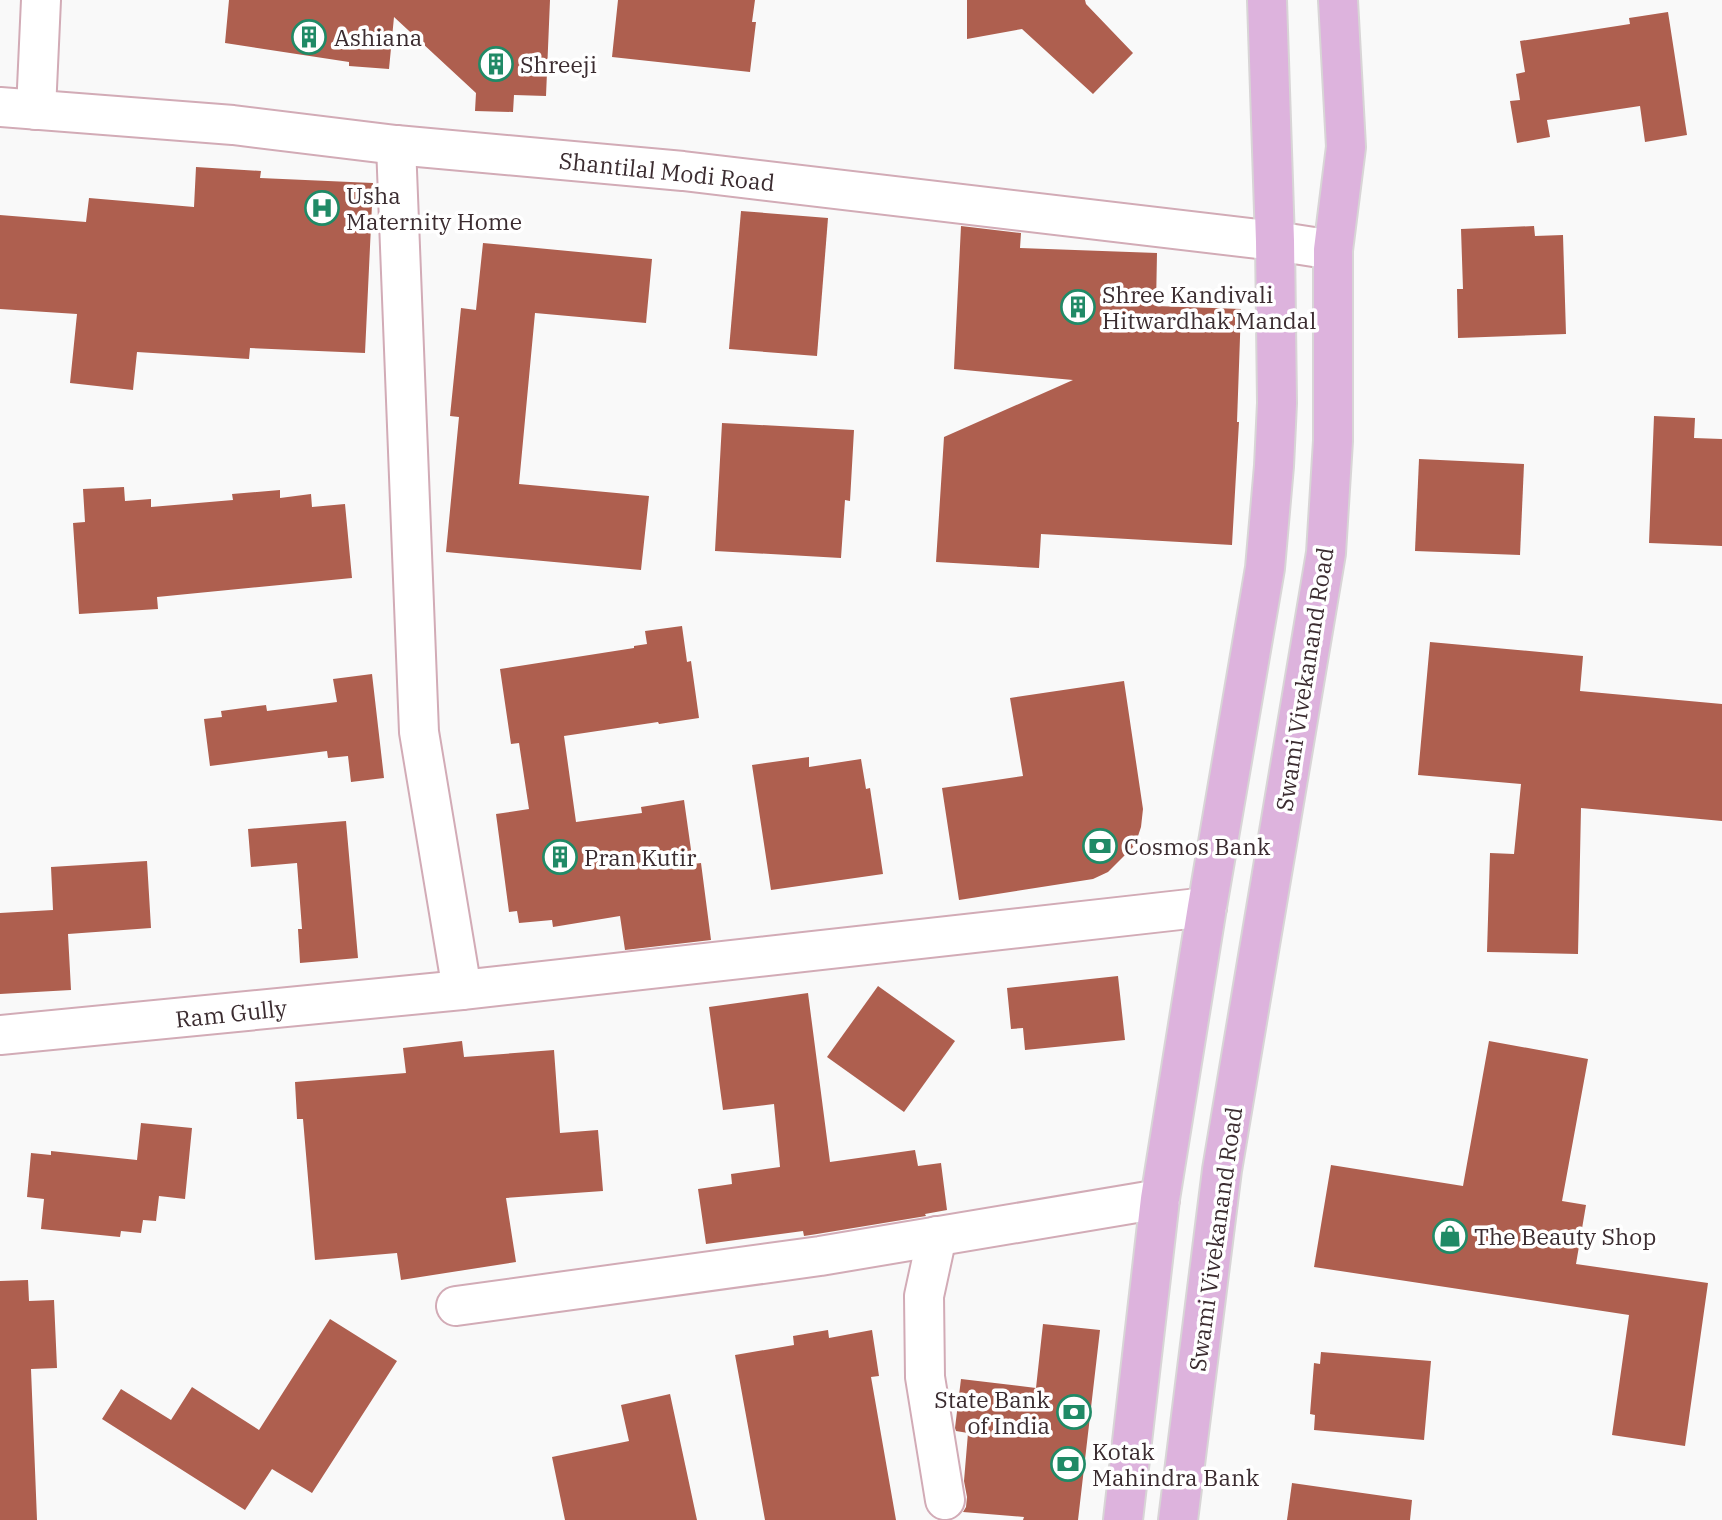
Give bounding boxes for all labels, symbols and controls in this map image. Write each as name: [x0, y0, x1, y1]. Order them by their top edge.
building icon: Ashiana: [290, 18, 328, 56]
place label: Ashiana: [334, 22, 422, 52]
building icon: Shreeji: [477, 45, 515, 83]
place label: Shreeji: [520, 49, 597, 79]
street label: Shantilal Modi Road: [558, 145, 776, 197]
place label: Usha Maternity Home: [346, 180, 522, 236]
hospital icon: Usha Maternity Home: [303, 189, 341, 227]
place label: Shree Kandivali Hitwardhak Mandal: [1102, 279, 1316, 335]
building icon: Shree Kandivali Hitwardhak Mandal: [1059, 288, 1097, 326]
street label: Swami Vivekanand Road: [1268, 545, 1340, 813]
bank icon: Cosmos Bank: [1081, 827, 1119, 865]
place label: Cosmos Bank: [1124, 831, 1271, 861]
building icon: Pran Kutir: [541, 838, 579, 876]
place label: Pran Kutir: [584, 842, 696, 872]
street label: Ram Gully: [174, 992, 289, 1034]
street label: Swami Vivekanand Road: [1182, 1105, 1248, 1373]
shop icon: The Beauty Shop: [1431, 1217, 1469, 1255]
place label: The Beauty Shop: [1474, 1221, 1656, 1251]
place label: State Bank of India: [934, 1384, 1051, 1440]
bank icon: State Bank of India: [1055, 1393, 1093, 1431]
place label: Kotak Mahindra Bank: [1092, 1436, 1260, 1492]
bank icon: Kotak Mahindra Bank: [1049, 1445, 1087, 1483]

